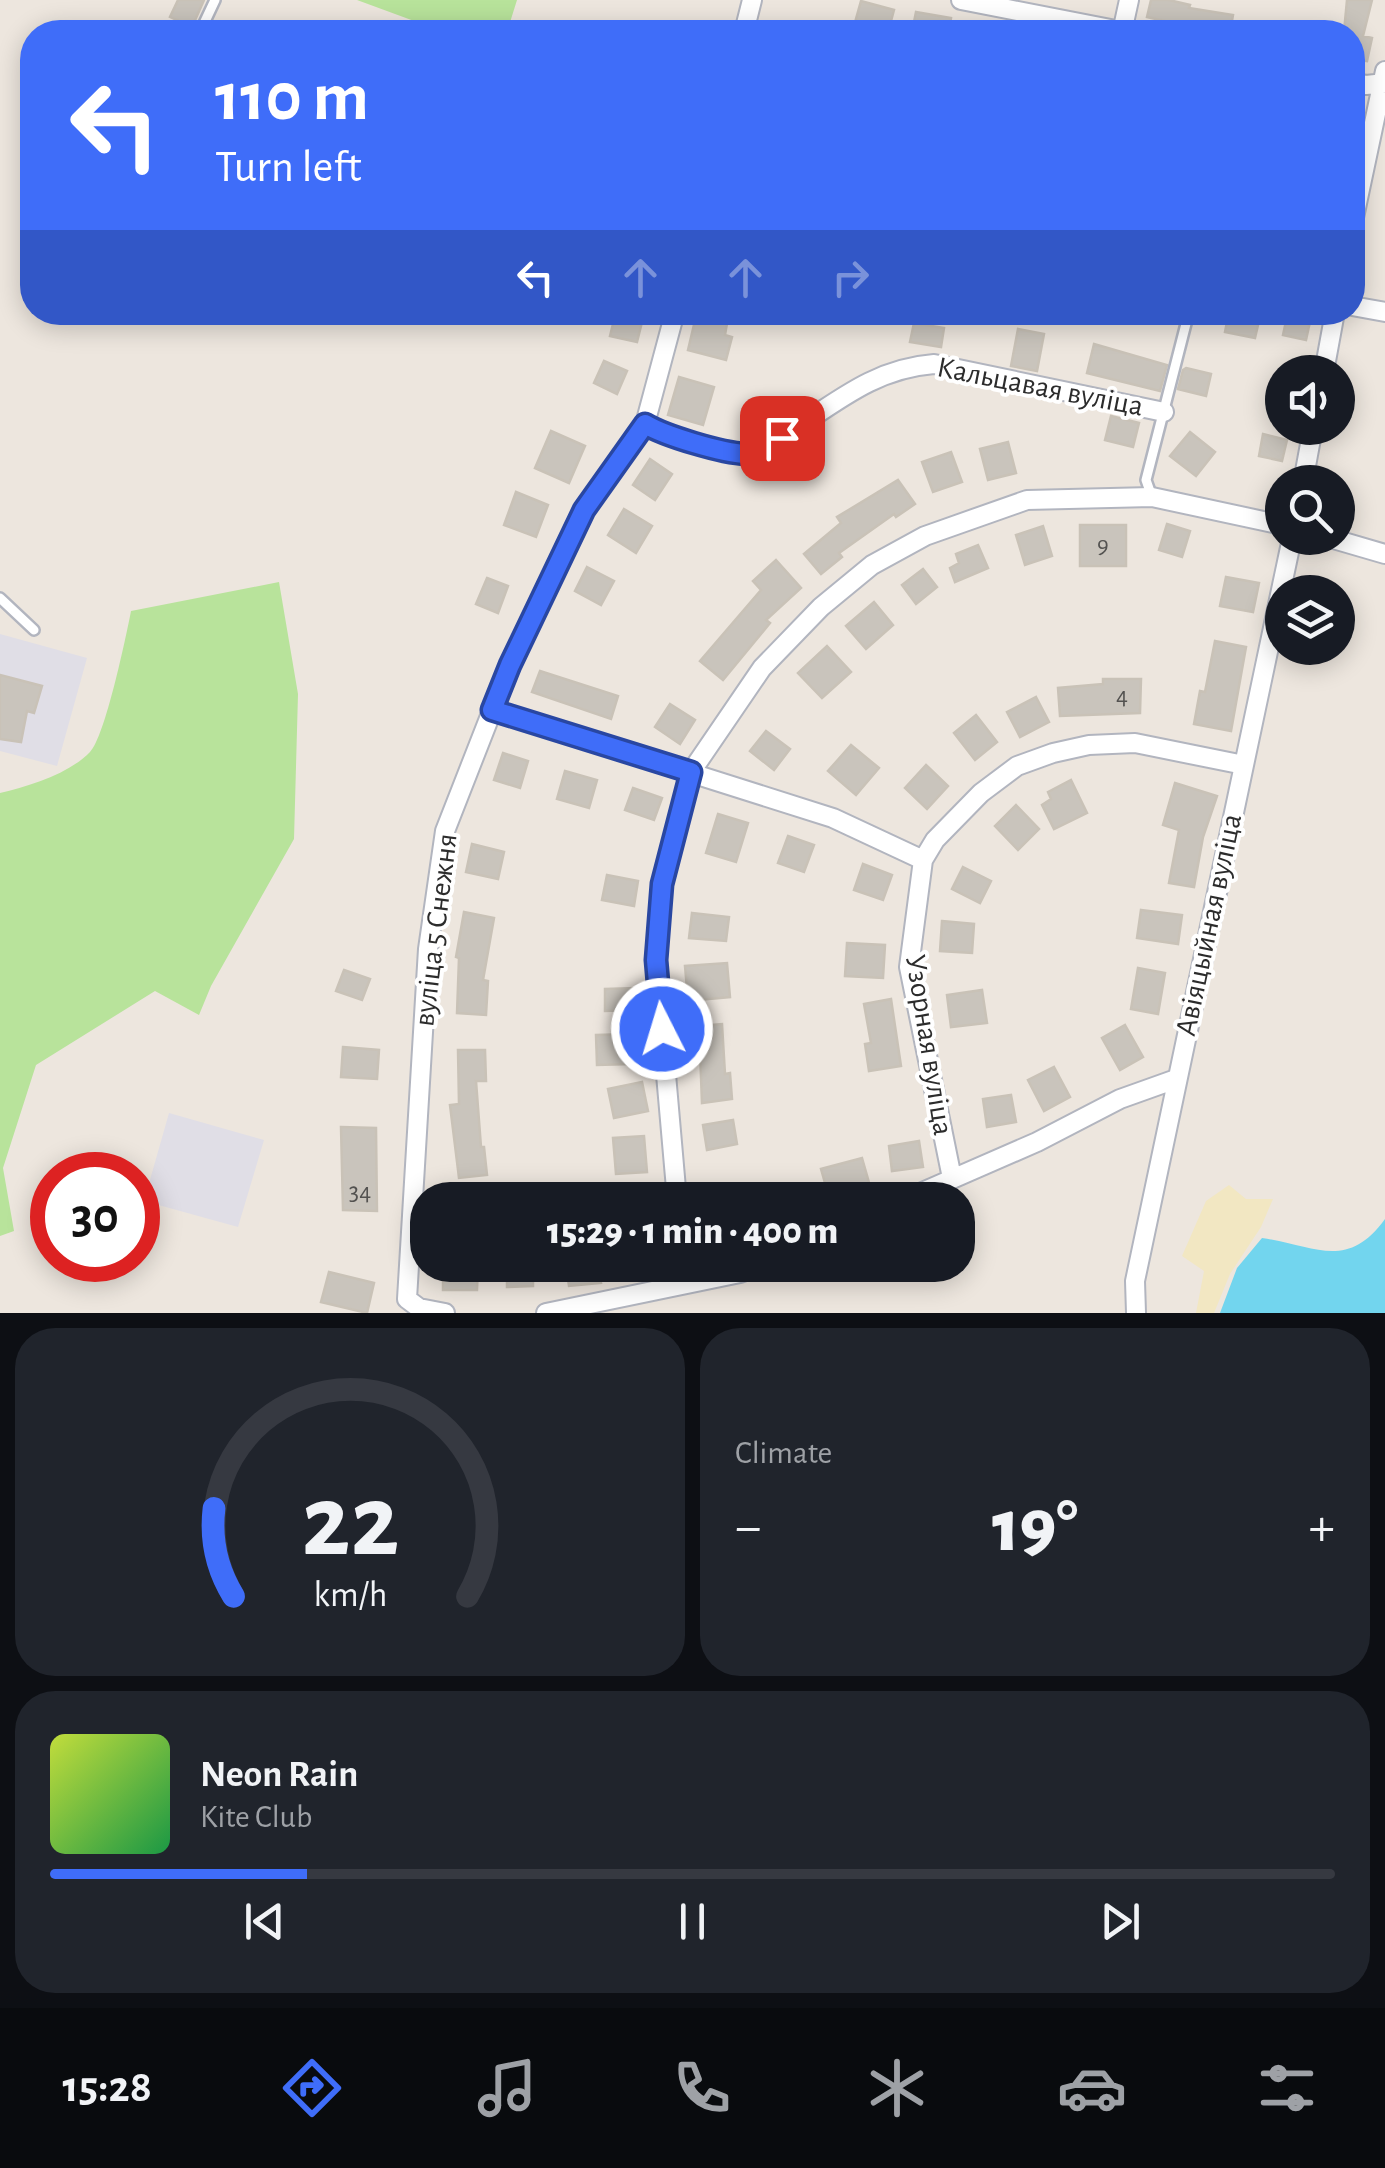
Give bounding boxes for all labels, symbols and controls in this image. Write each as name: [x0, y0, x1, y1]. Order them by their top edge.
icon: left: [50, 60, 180, 190]
text: 110 m: [215, 63, 369, 133]
text: Turn left: [215, 145, 362, 190]
icon: left: [508, 250, 563, 305]
icon: ahead: [613, 250, 668, 305]
icon: ahead: [718, 250, 773, 305]
icon: right: [823, 250, 878, 305]
street label: Кальцавая вуліца: [934, 352, 1146, 422]
map controls: [1265, 355, 1355, 665]
button: sound: [1265, 355, 1355, 445]
pin: [740, 396, 825, 481]
icon: arrive: [755, 411, 810, 466]
button: search: [1265, 465, 1355, 555]
house number: 9: [1097, 533, 1109, 558]
button: layers: [1265, 575, 1355, 665]
house number: 4: [1116, 684, 1128, 709]
street label: Авіяцыйная вуліца: [1171, 811, 1247, 1039]
street label: вуліца 5 Снежня: [409, 832, 463, 1028]
street label: Узорная вуліца: [900, 953, 958, 1137]
position arrow: [610, 977, 714, 1081]
speed limit sign: 30: [30, 1152, 160, 1282]
house number: 34: [349, 1180, 371, 1205]
text: 15:29 · 1 min · 400 m: [547, 1213, 838, 1251]
text: Climate: [735, 1437, 832, 1469]
text: 22: [301, 1471, 399, 1575]
text: 19°: [992, 1490, 1078, 1565]
text: −: [735, 1500, 761, 1555]
text: +: [1309, 1500, 1335, 1555]
text: km/h: [313, 1577, 387, 1613]
text: Neon Rain: [200, 1756, 358, 1794]
text: Kite Club: [200, 1801, 312, 1833]
icon: previous: [237, 1894, 292, 1949]
icon: pause: [665, 1894, 720, 1949]
icon: next: [1093, 1894, 1148, 1949]
icon: directions: [277, 2053, 347, 2123]
icon: music: [472, 2053, 542, 2123]
icon: phone: [667, 2053, 737, 2123]
icon: climate: [862, 2053, 932, 2123]
icon: car: [1057, 2053, 1127, 2123]
icon: filters: [1252, 2053, 1322, 2123]
text: 15:28: [63, 2065, 152, 2110]

